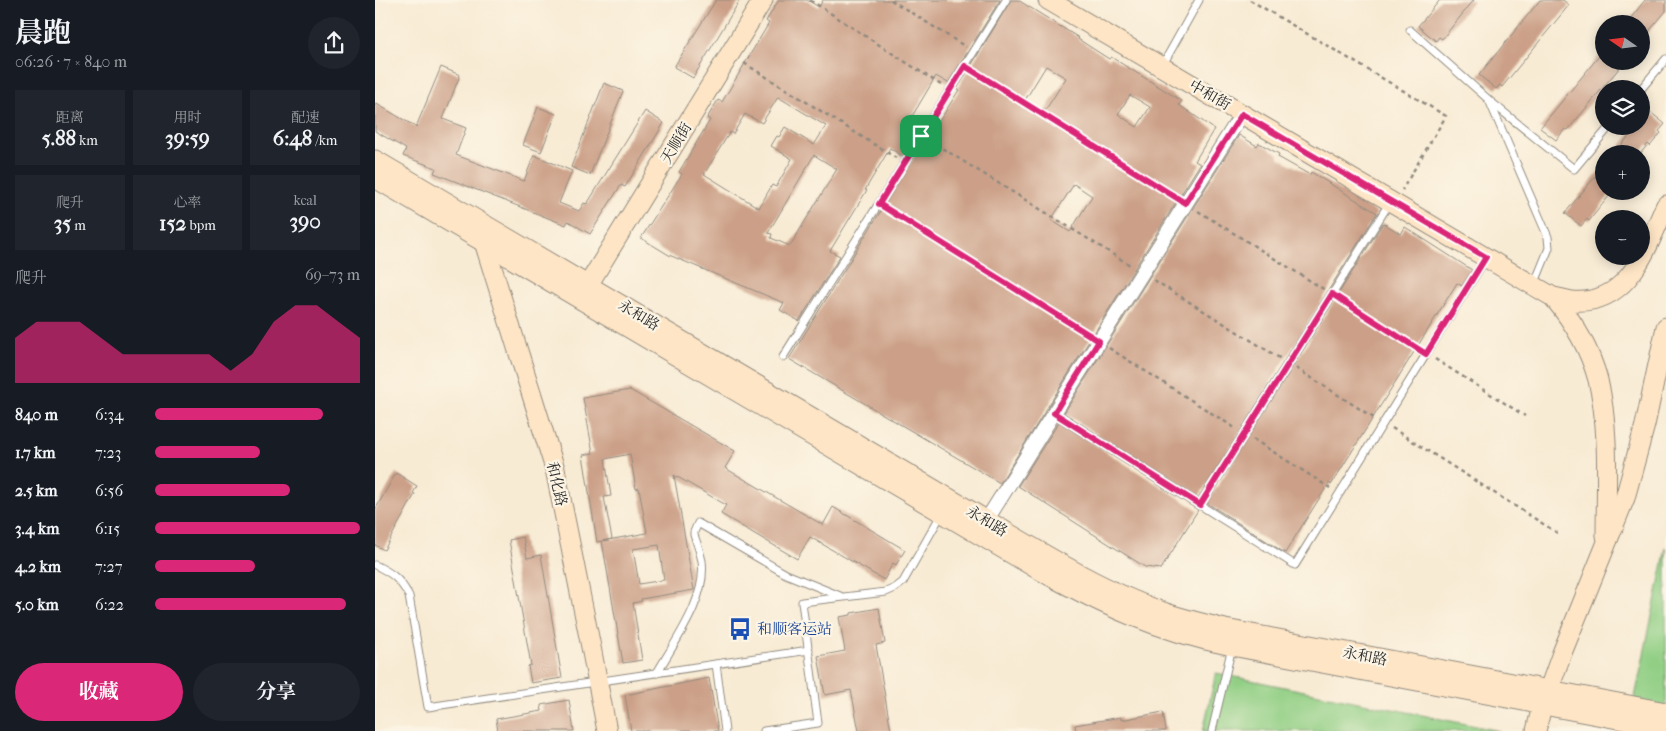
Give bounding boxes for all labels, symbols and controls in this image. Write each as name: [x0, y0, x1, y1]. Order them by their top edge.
north arrow: [1595, 15, 1650, 70]
map controls: [1595, 15, 1650, 265]
text: 晨跑: [15, 16, 71, 49]
button: share: [308, 17, 360, 69]
text: 06:26 · 7 × 840 m: [15, 52, 127, 71]
street label: 中和街: [1186, 76, 1234, 114]
button: layers: [1595, 80, 1650, 135]
text: 距离: [56, 109, 84, 126]
text: 用时: [173, 109, 201, 126]
text: 配速: [291, 109, 319, 126]
pin: [900, 115, 942, 157]
street label: 天顺街: [657, 119, 695, 167]
icon: arrive: [907, 122, 935, 150]
text: 5.88: [42, 126, 76, 150]
text: 39:59: [165, 126, 210, 150]
text: 6:48: [273, 126, 312, 150]
text: km: [76, 132, 98, 149]
text: /km: [312, 132, 337, 149]
button: +: [1595, 145, 1650, 200]
text: kcal: [293, 192, 317, 209]
text: 爬升: [56, 194, 84, 211]
text: 心率: [173, 194, 201, 211]
text: 390: [290, 209, 321, 233]
button: −: [1595, 210, 1650, 265]
text: 35: [54, 211, 71, 235]
text: 152: [159, 211, 186, 235]
text: m: [71, 217, 86, 234]
text: bpm: [186, 217, 216, 234]
text: 69–73 m: [305, 265, 360, 284]
text: 爬升: [15, 268, 47, 287]
street label: 永和路: [615, 296, 663, 334]
text: 840 m: [15, 405, 58, 424]
text: 6:34: [95, 405, 124, 424]
text: 1.7 km: [15, 443, 56, 462]
text: 7:23: [95, 443, 121, 462]
street label: 和化路: [543, 460, 571, 508]
text: 2.5 km: [15, 481, 58, 500]
text: 6:56: [95, 481, 123, 500]
street label: 永和路: [963, 502, 1011, 540]
text: 3.4 km: [15, 519, 59, 538]
text: 6:15: [95, 519, 120, 538]
text: 4.2 km: [15, 557, 61, 576]
text: 7:27: [95, 557, 123, 576]
text: 5.0 km: [15, 595, 59, 614]
text: 6:22: [95, 595, 124, 614]
bus stop icon: 和顺客运站: [727, 616, 753, 642]
place label: 和顺客运站: [757, 620, 832, 638]
street label: 永和路: [1341, 643, 1389, 669]
button: 收藏: [15, 663, 183, 721]
button: 分享: [193, 663, 360, 721]

